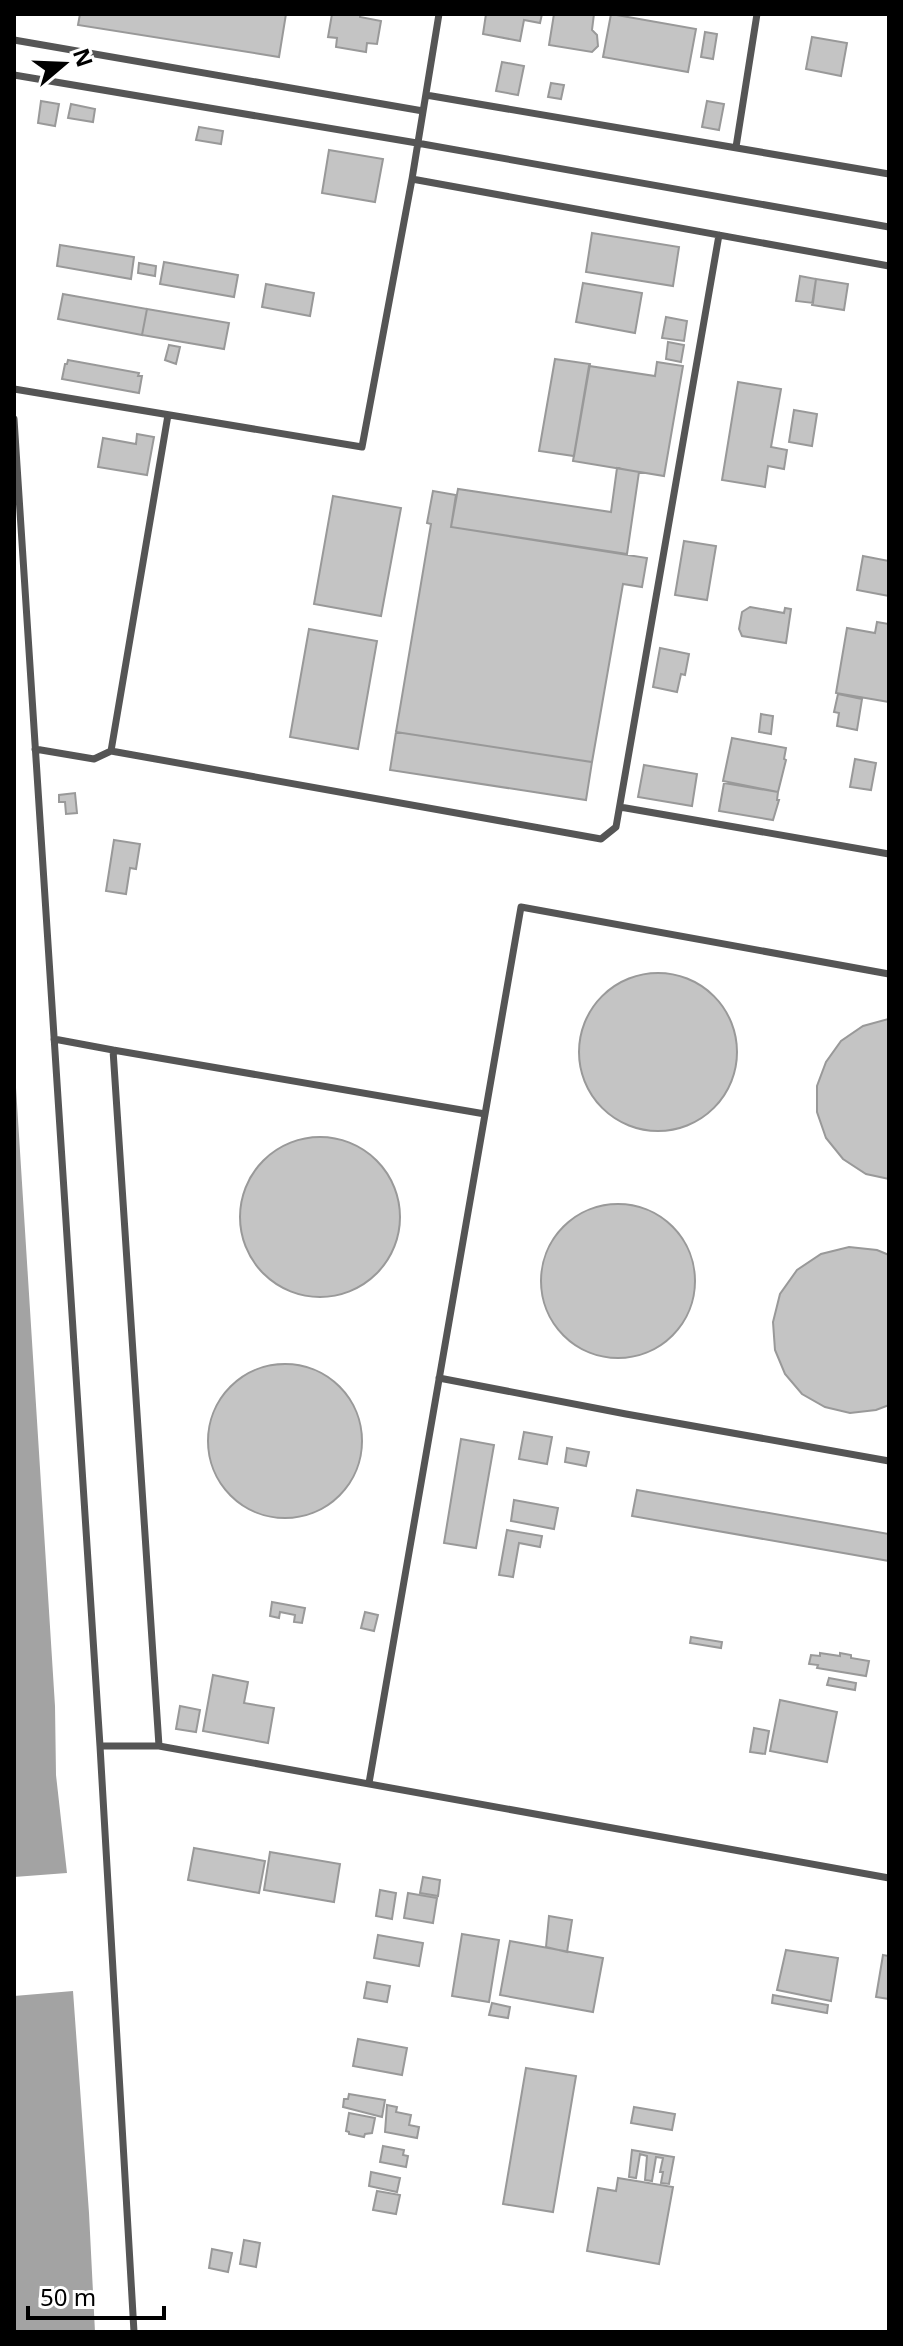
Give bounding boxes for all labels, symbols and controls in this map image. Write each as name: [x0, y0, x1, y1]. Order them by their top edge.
north arrow: [24, 24, 104, 104]
text: N: [67, 44, 101, 71]
scale bar: [28, 2270, 164, 2320]
text: 50 m: [40, 2280, 96, 2313]

